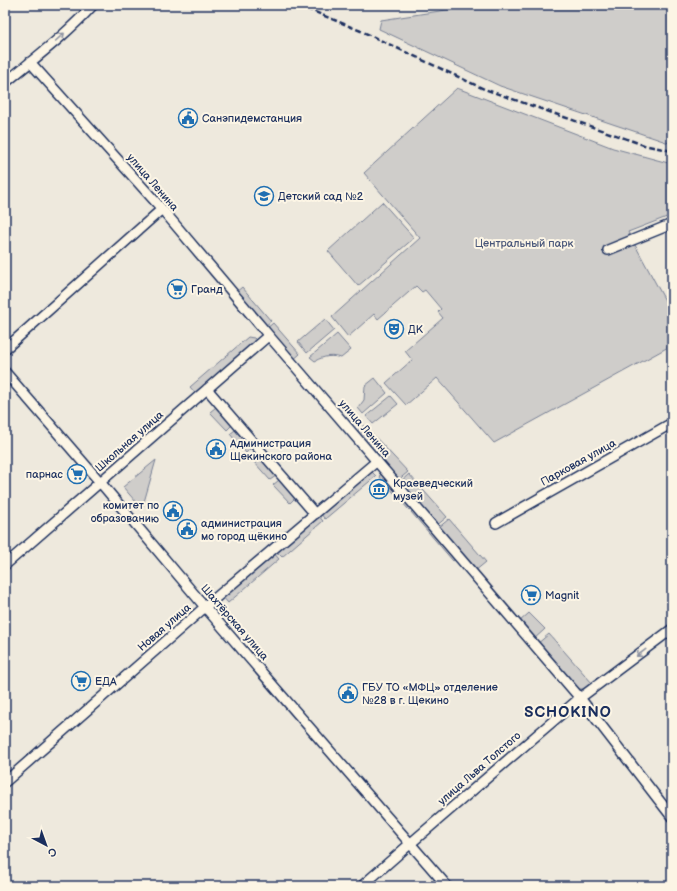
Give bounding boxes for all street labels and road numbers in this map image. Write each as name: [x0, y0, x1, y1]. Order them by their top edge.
street label: улица Ленина: [124, 151, 181, 214]
street label: улица Ленина: [336, 397, 393, 460]
street label: Школьная улица: [93, 408, 166, 474]
street label: Парковая улица: [538, 436, 619, 489]
street label: Шахтёрская улица: [198, 582, 271, 663]
street label: Новая улица: [135, 601, 194, 654]
street label: улица Льва Толстого: [435, 729, 523, 808]

